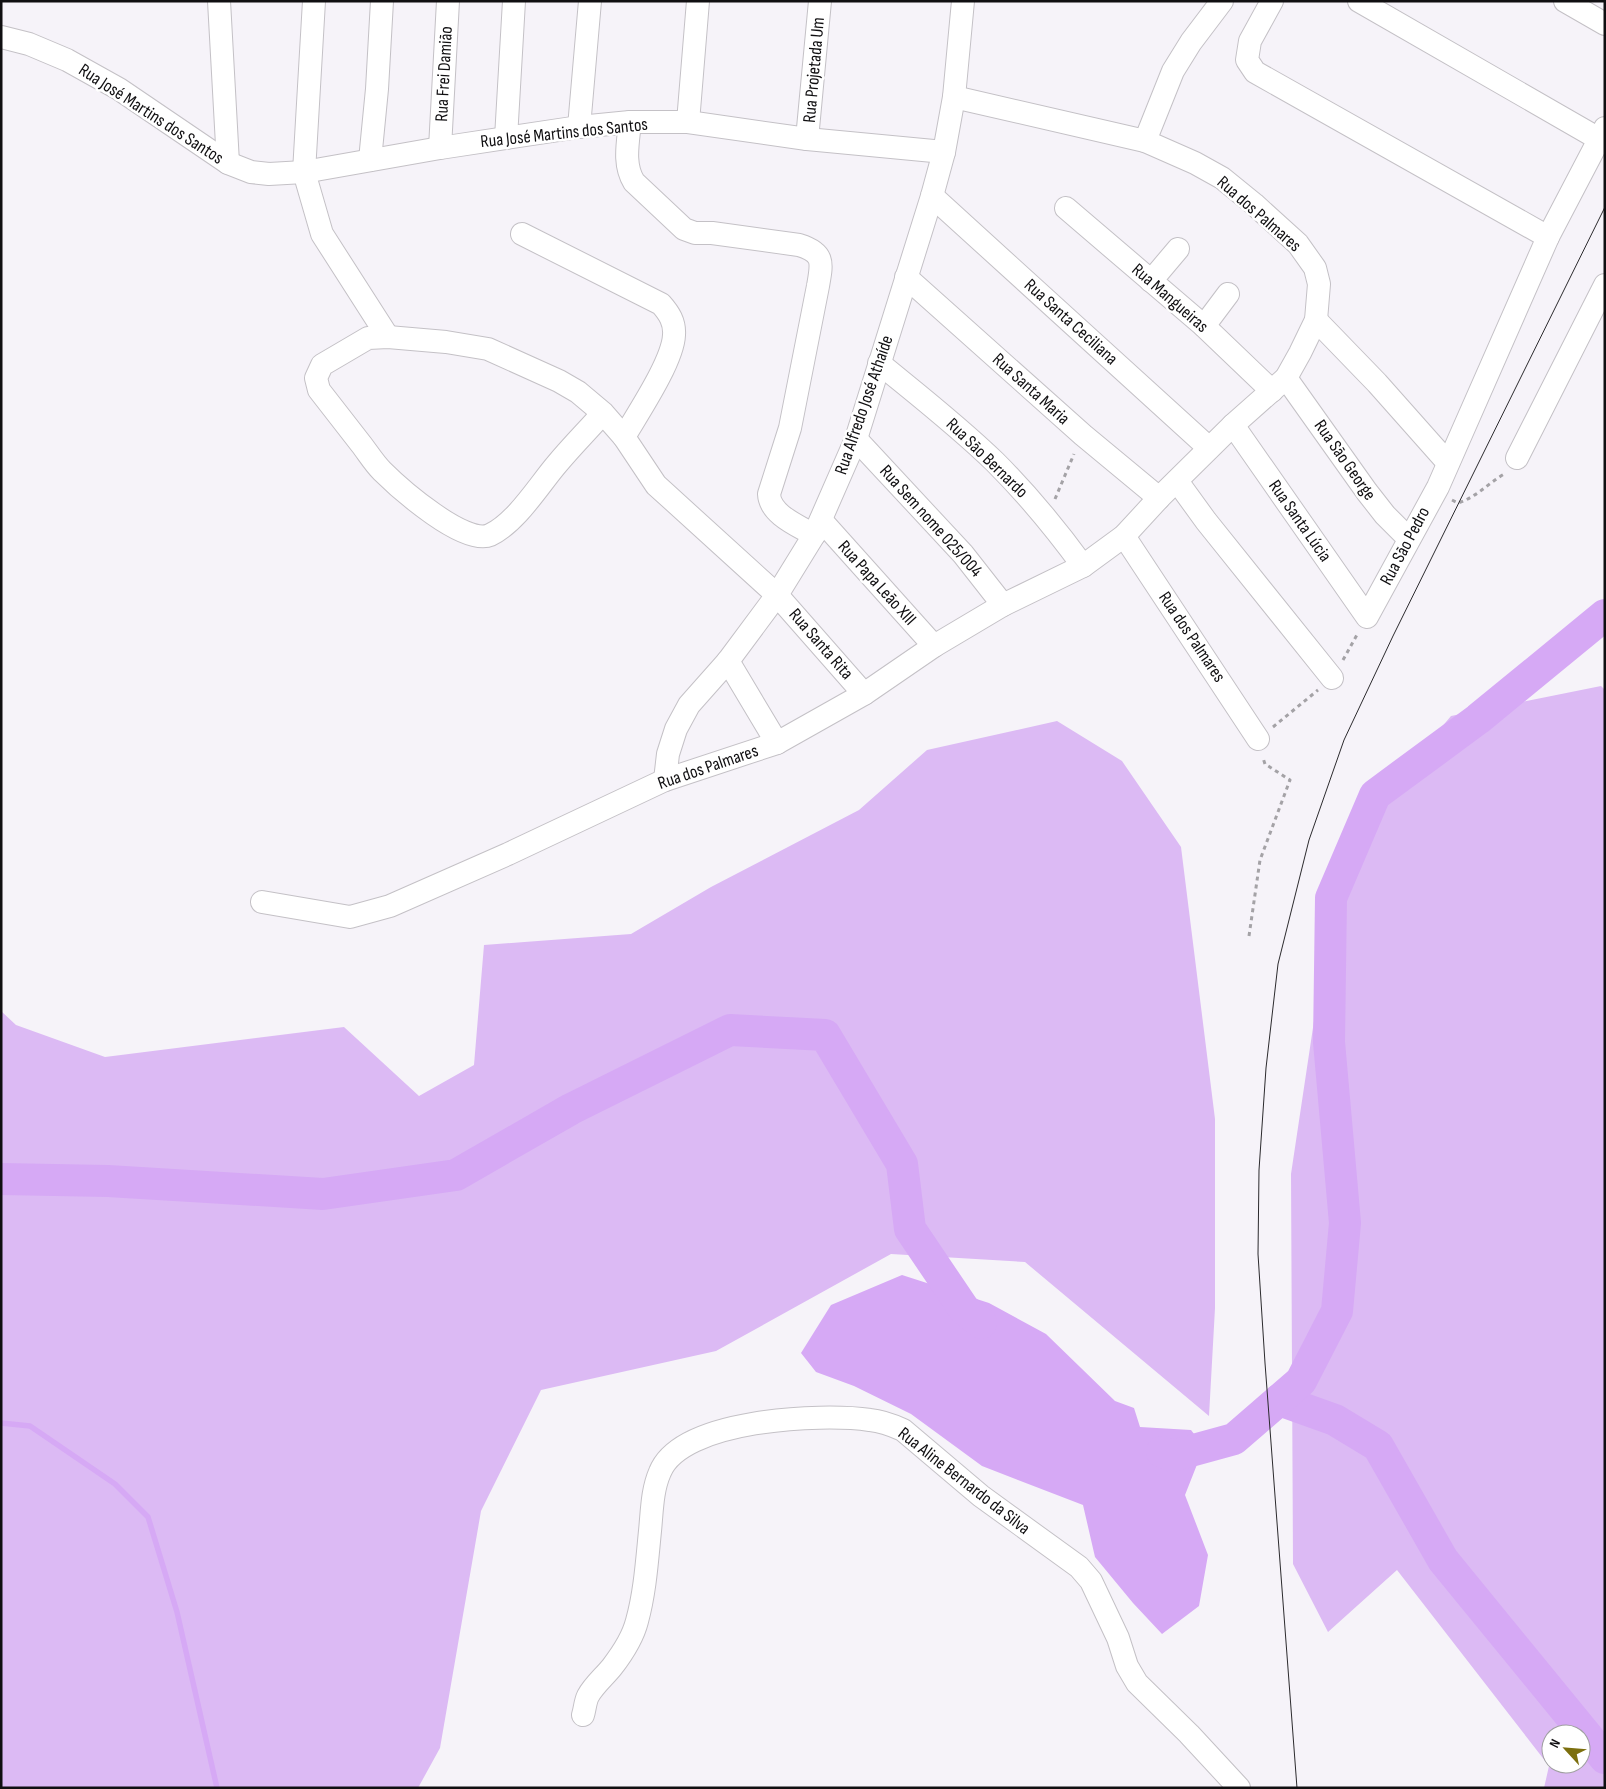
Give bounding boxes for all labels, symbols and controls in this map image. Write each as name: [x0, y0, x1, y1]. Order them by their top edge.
street label: Rua Projetada Um: [799, 16, 829, 124]
street label: Rua Frei Damião: [431, 26, 457, 122]
street label: Rua José Martins dos Santos: [75, 59, 227, 169]
street label: Rua José Martins dos Santos: [479, 114, 649, 152]
street label: Rua dos Palmares: [1213, 172, 1305, 256]
street label: Rua Mangueiras: [1127, 259, 1213, 337]
street label: Rua Santa Ceciliana: [1020, 275, 1122, 369]
street label: Rua Alfredo José Athaíde: [830, 333, 898, 477]
street label: Rua Santa Maria: [988, 349, 1074, 429]
street label: Rua São Bernardo: [942, 414, 1032, 502]
street label: Rua São George: [1310, 416, 1380, 504]
street label: Rua Sem nome 025/004: [875, 461, 987, 582]
street label: Rua Santa Lúcia: [1264, 476, 1336, 566]
street label: Rua São Pedro: [1376, 503, 1434, 589]
street label: Rua Papa Leão XIII: [834, 536, 920, 630]
street label: Rua dos Palmares: [1154, 588, 1230, 686]
street label: Rua Santa Rita: [784, 604, 858, 684]
street label: Rua dos Palmares: [655, 740, 761, 794]
street label: Rua Aline Bernardo da Silva: [894, 1423, 1034, 1539]
north arrow: [1541, 1724, 1591, 1774]
text: N: [1545, 1736, 1564, 1751]

